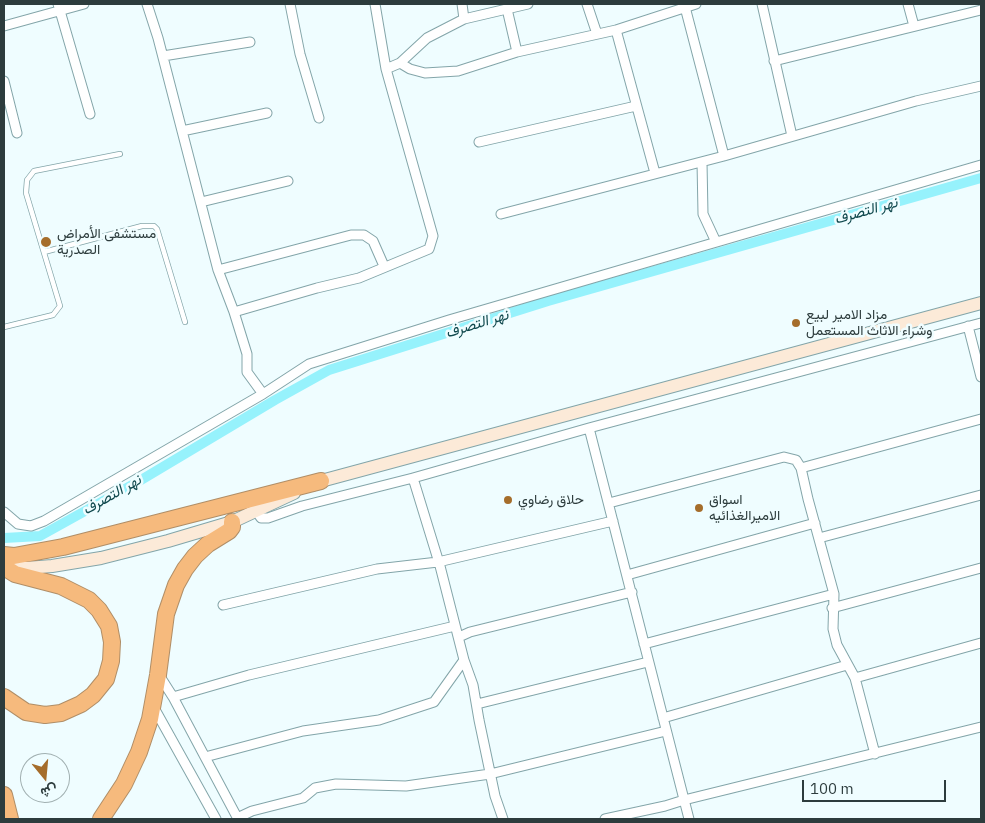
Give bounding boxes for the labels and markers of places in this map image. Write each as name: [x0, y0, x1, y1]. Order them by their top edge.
place label: مستشفى الأمراض الصدرية: [57, 226, 156, 258]
marker: مستشفى الأمراض الصدرية: [39, 235, 53, 249]
place label: مزاد الامير لبيع وشراء الاثاث المستعمل: [806, 307, 933, 340]
marker: مزاد الامير لبيع وشراء الاثاث المستعمل: [790, 317, 802, 329]
place label: حلاق رضاوي: [518, 492, 584, 508]
place label: اسواق الاميرالغذائيه: [709, 492, 780, 524]
marker: حلاق رضاوي: [502, 494, 514, 506]
marker: اسواق الاميرالغذائيه: [693, 502, 705, 514]

